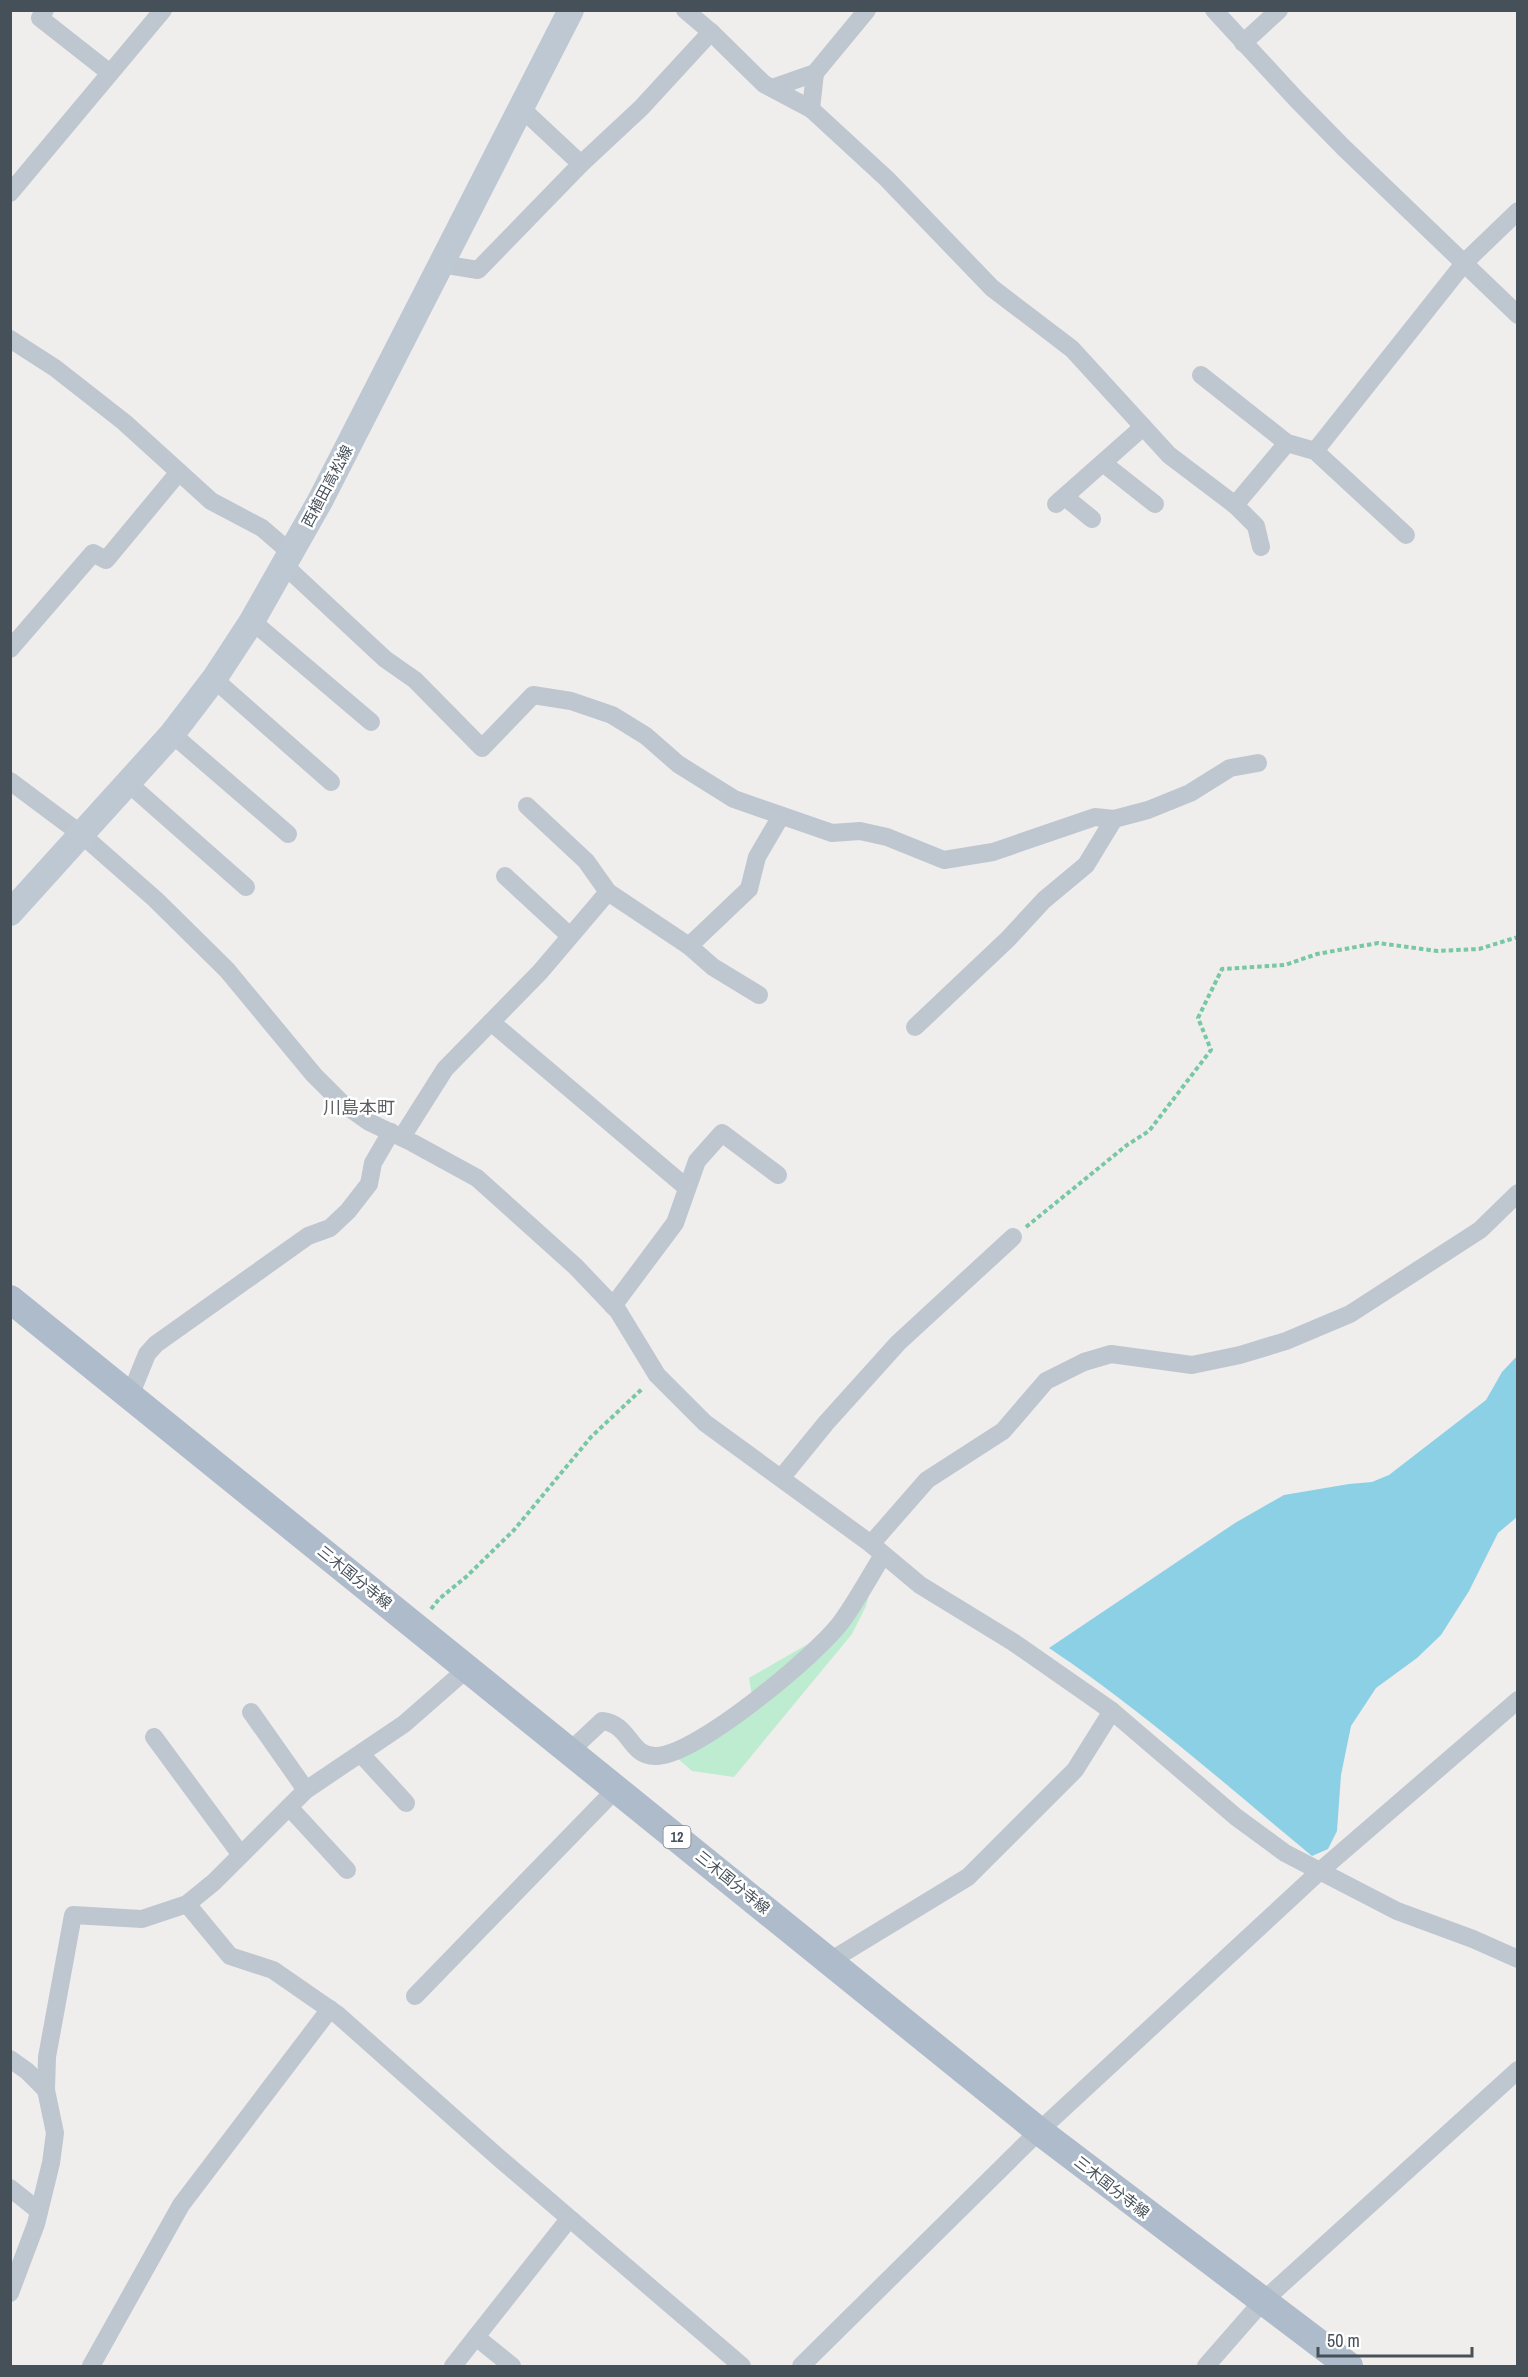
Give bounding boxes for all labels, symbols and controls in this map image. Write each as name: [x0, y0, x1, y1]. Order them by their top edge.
street label: 西植田高松線: [297, 441, 357, 531]
district label: 川島本町: [323, 1095, 395, 1120]
street label: 三木国分寺線: [313, 1541, 397, 1613]
road number: 12: [664, 1826, 690, 1848]
street label: 三木国分寺線: [691, 1846, 775, 1918]
street label: 三木国分寺線: [1070, 2151, 1154, 2223]
scale bar: [1318, 2320, 1472, 2358]
text: 50 m: [1327, 2328, 1360, 2353]

